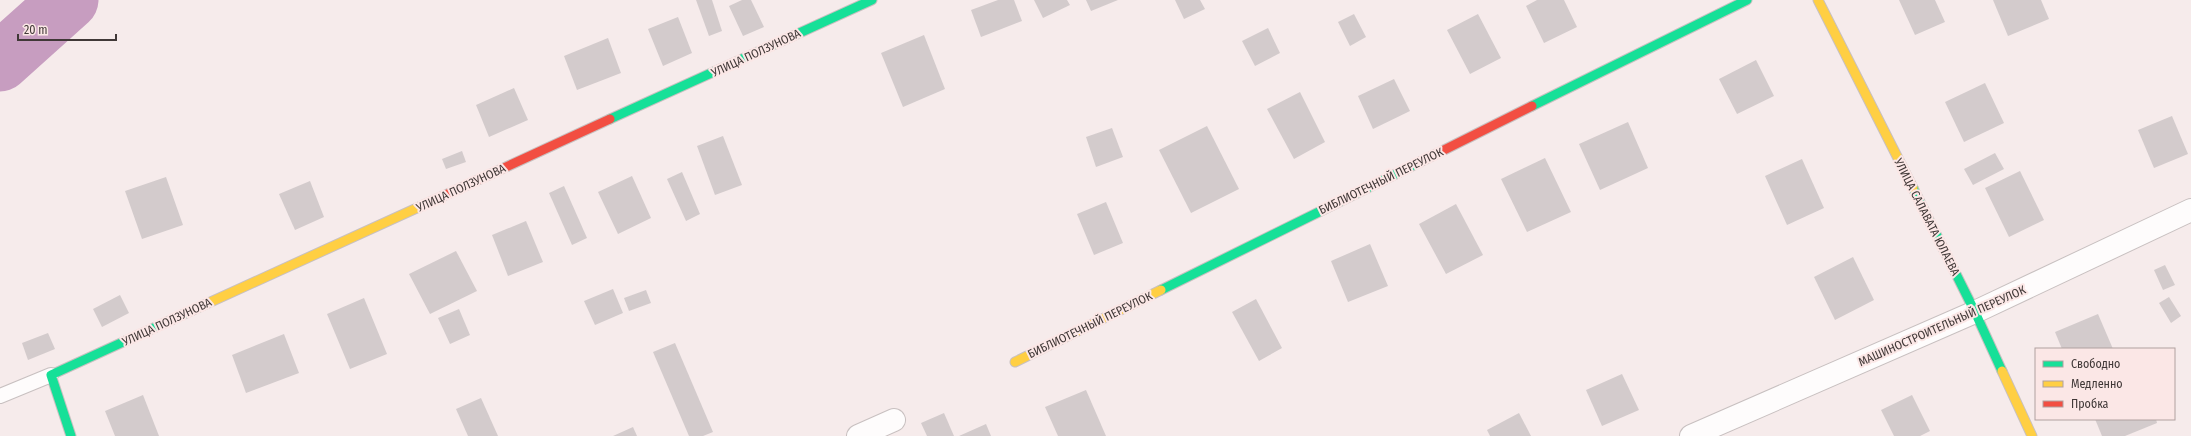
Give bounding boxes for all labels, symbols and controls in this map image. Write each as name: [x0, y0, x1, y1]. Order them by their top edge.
scale bar: [18, 16, 116, 42]
text: 20 m: [24, 23, 48, 37]
street label: УЛИЦА ПОЛЗУНОВА: [708, 26, 803, 80]
street label: БИБЛИОТЕЧНЫЙ ПЕРЕУЛОК: [1316, 144, 1446, 217]
street label: УЛИЦА САЛАВАТА ЮЛАЕВА: [1891, 155, 1963, 279]
street label: УЛИЦА ПОЛЗУНОВА: [413, 161, 508, 215]
street label: МАШИНОСТРОИТЕЛЬНЫЙ ПЕРЕУЛОК: [1856, 282, 2028, 369]
street label: БИБЛИОТЕЧНЫЙ ПЕРЕУЛОК: [1025, 288, 1155, 361]
street label: УЛИЦА ПОЛЗУНОВА: [119, 295, 214, 349]
legend: [2035, 348, 2175, 420]
text: Свободно: [2071, 357, 2120, 371]
text: Медленно: [2071, 377, 2123, 391]
text: Пробка: [2071, 397, 2109, 411]

